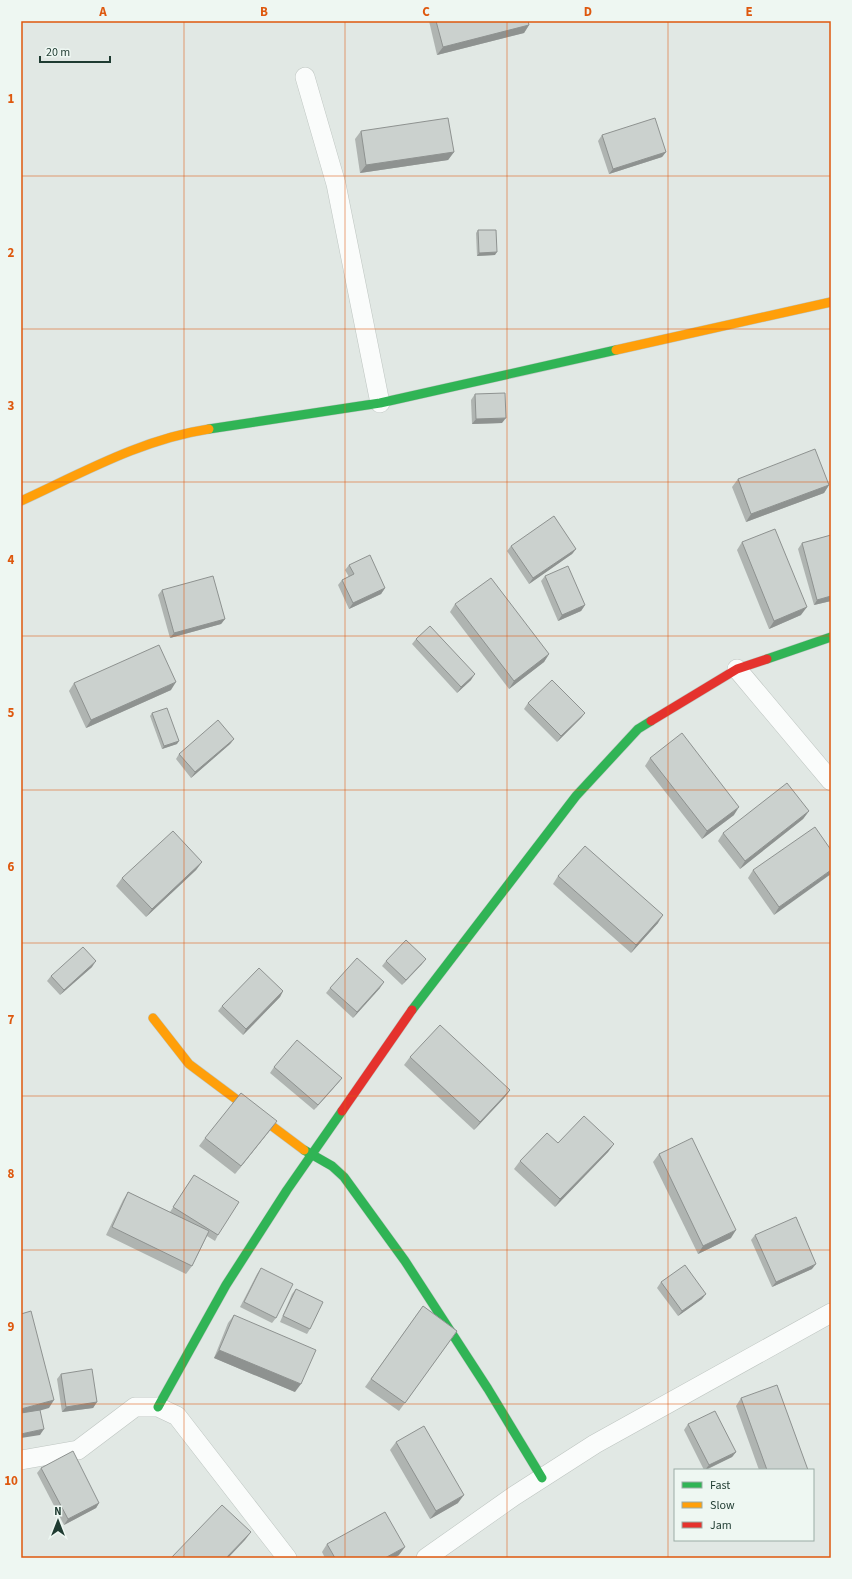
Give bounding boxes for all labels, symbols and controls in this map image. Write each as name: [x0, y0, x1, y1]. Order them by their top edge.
text: A: [98, 3, 107, 21]
text: B: [260, 3, 268, 21]
text: C: [422, 3, 430, 21]
text: D: [584, 3, 592, 21]
text: E: [745, 3, 753, 21]
scale bar: [40, 38, 110, 64]
text: 20 m: [46, 44, 70, 61]
text: 1: [8, 90, 15, 108]
text: 2: [8, 244, 15, 262]
text: 3: [8, 397, 15, 415]
text: 4: [8, 551, 15, 569]
text: 5: [8, 704, 15, 722]
text: 6: [8, 858, 15, 876]
text: 7: [8, 1011, 15, 1029]
text: 8: [8, 1165, 15, 1183]
text: 9: [8, 1318, 15, 1336]
legend: [674, 1469, 814, 1541]
text: 10: [4, 1472, 18, 1490]
text: Fast: [710, 1477, 730, 1494]
text: Slow: [710, 1497, 735, 1514]
north arrow: [38, 1501, 78, 1541]
text: N: [54, 1504, 62, 1519]
text: Jam: [710, 1517, 732, 1534]

